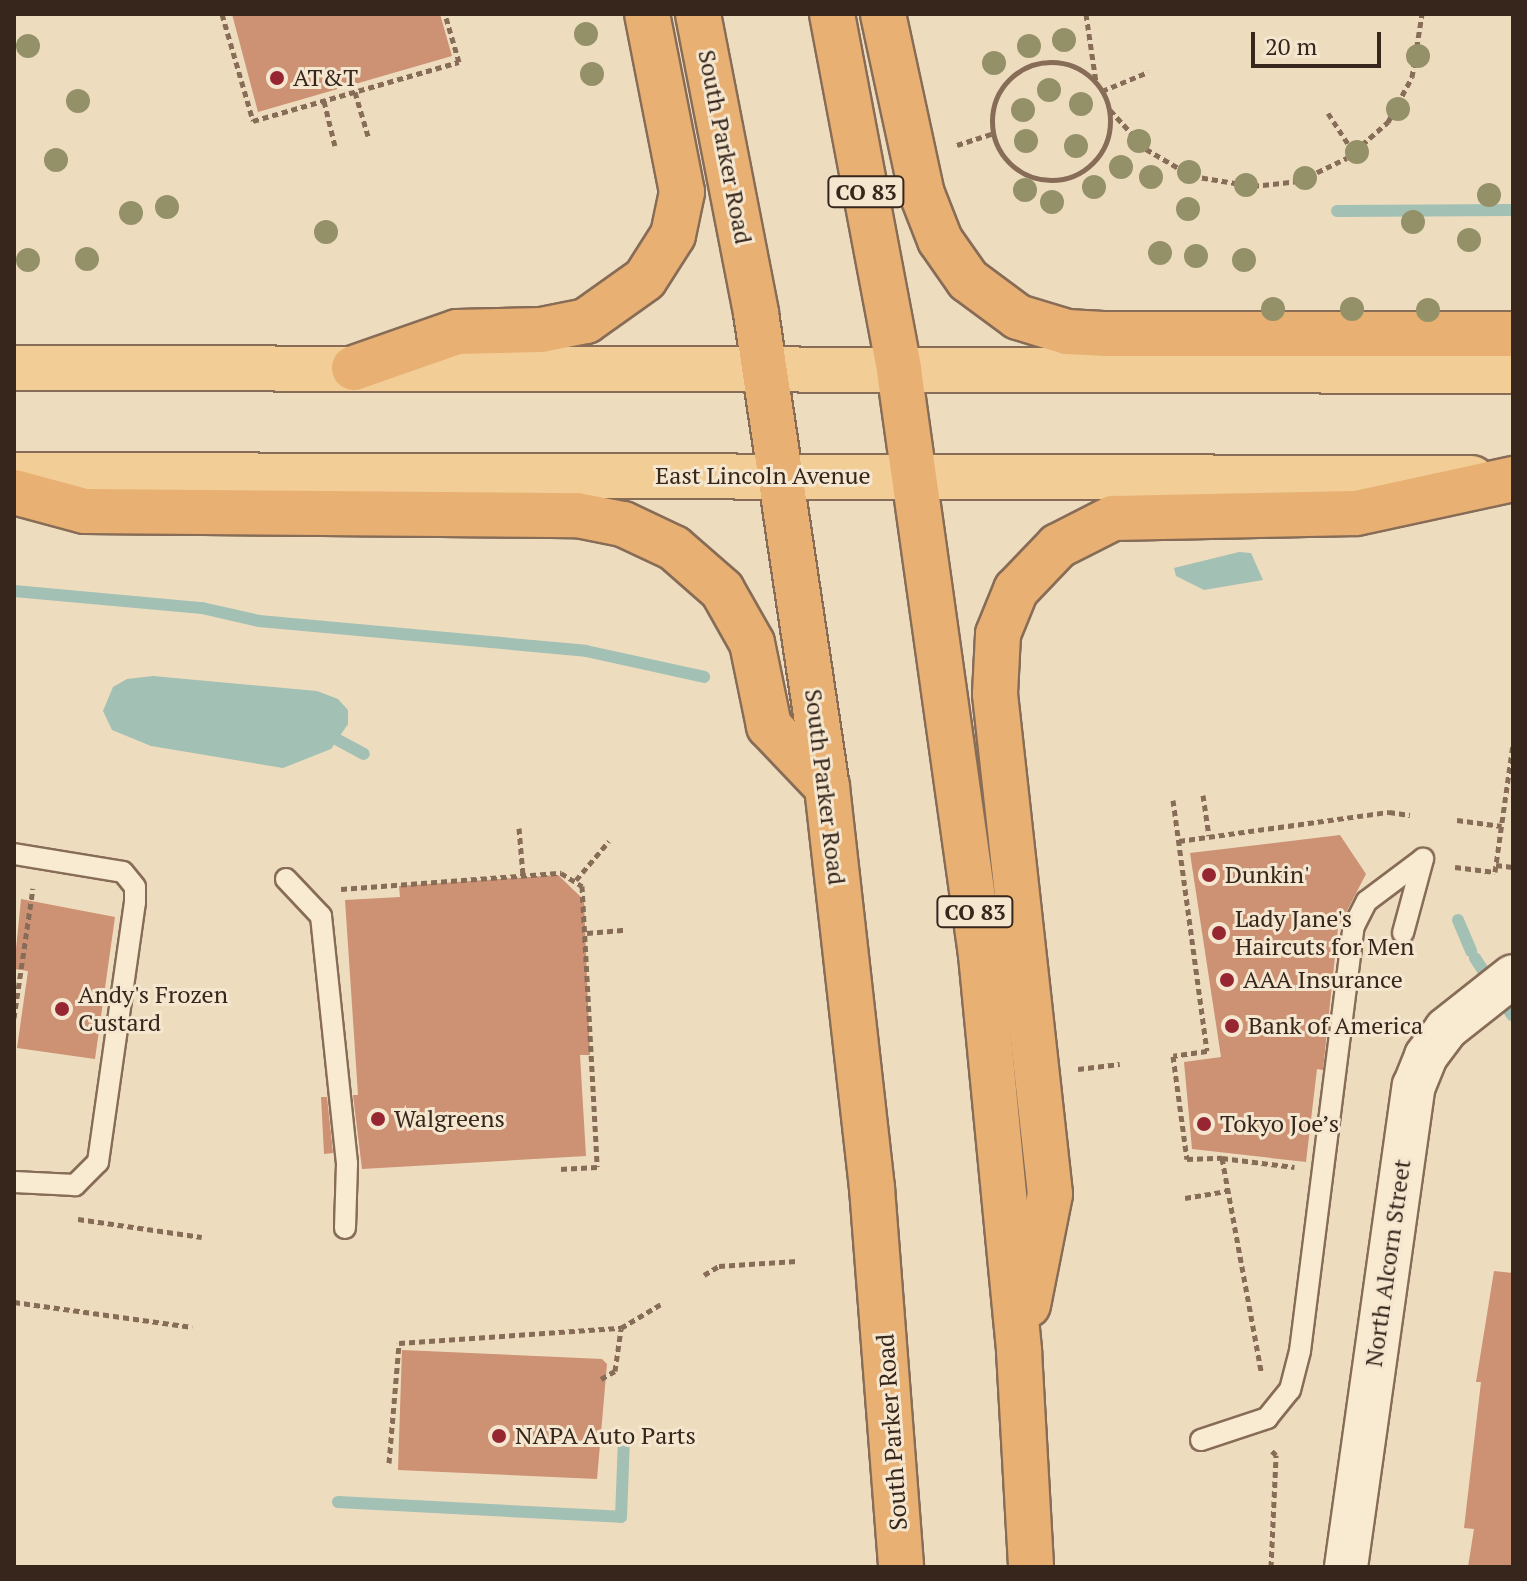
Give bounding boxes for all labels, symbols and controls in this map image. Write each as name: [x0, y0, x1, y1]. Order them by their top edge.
scale bar: [1255, 16, 1385, 66]
text: 20 m: [1265, 30, 1317, 62]
street label: South Parker Road: [692, 48, 758, 246]
place label: AT&T: [293, 64, 358, 92]
marker: AT&T: [268, 69, 286, 87]
road number: CO 83: [826, 174, 906, 210]
street label: East Lincoln Avenue: [655, 462, 871, 490]
street label: South Parker Road: [799, 687, 851, 887]
place label: Dunkin': [1225, 861, 1309, 889]
marker: Dunkin': [1200, 866, 1218, 884]
road number: CO 83: [935, 894, 1015, 930]
place label: Lady Jane's Haircuts for Men: [1235, 905, 1414, 961]
marker: Lady Jane's Haircuts for Men: [1210, 924, 1228, 942]
place label: AAA Insurance: [1243, 966, 1403, 994]
marker: AAA Insurance: [1218, 971, 1236, 989]
place label: Andy's Frozen Custard: [78, 981, 228, 1037]
marker: Andy's Frozen Custard: [53, 1000, 71, 1018]
place label: Bank of America: [1248, 1012, 1424, 1040]
marker: Bank of America: [1223, 1017, 1241, 1035]
place label: Walgreens: [394, 1105, 505, 1133]
marker: Walgreens: [369, 1110, 387, 1128]
place label: Tokyo Joe’s: [1220, 1110, 1339, 1138]
marker: Tokyo Joe’s: [1195, 1115, 1213, 1133]
street label: North Alcorn Street: [1359, 1157, 1417, 1369]
street label: South Parker Road: [871, 1333, 913, 1531]
place label: NAPA Auto Parts: [515, 1422, 697, 1450]
marker: NAPA Auto Parts: [490, 1427, 508, 1445]

